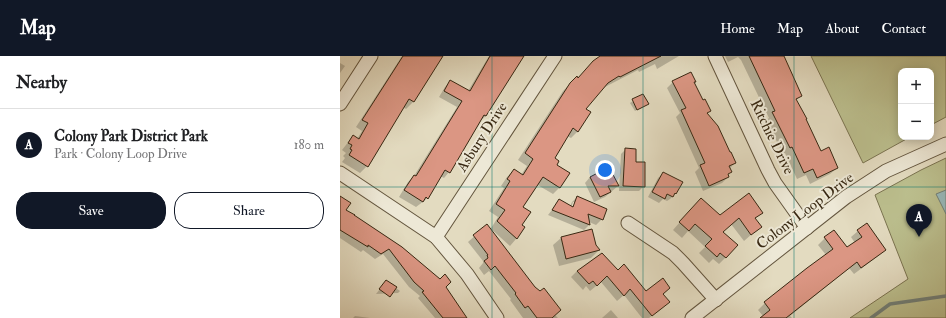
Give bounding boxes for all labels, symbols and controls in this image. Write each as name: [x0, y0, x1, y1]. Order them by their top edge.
text: Map: [20, 16, 56, 40]
text: Home: [720, 20, 755, 37]
text: Map: [777, 20, 803, 37]
text: About: [825, 20, 859, 37]
text: Contact: [881, 20, 926, 37]
map controls: [898, 68, 934, 140]
button: +: [898, 68, 934, 104]
text: Nearby: [16, 72, 67, 93]
street label: Ritchie Drive: [746, 96, 798, 178]
street label: Asbury Drive: [452, 99, 512, 176]
button: −: [898, 104, 934, 140]
text: Colony Park District Park: [54, 127, 208, 146]
text: A: [25, 137, 33, 153]
text: 180 m: [294, 137, 324, 153]
text: Park · Colony Loop Drive: [54, 146, 187, 162]
your location: [595, 160, 615, 180]
street label: Colony Loop Drive: [753, 168, 858, 255]
button: Save: [16, 192, 166, 229]
button: Share: [174, 192, 324, 229]
pin: A: [906, 204, 932, 237]

